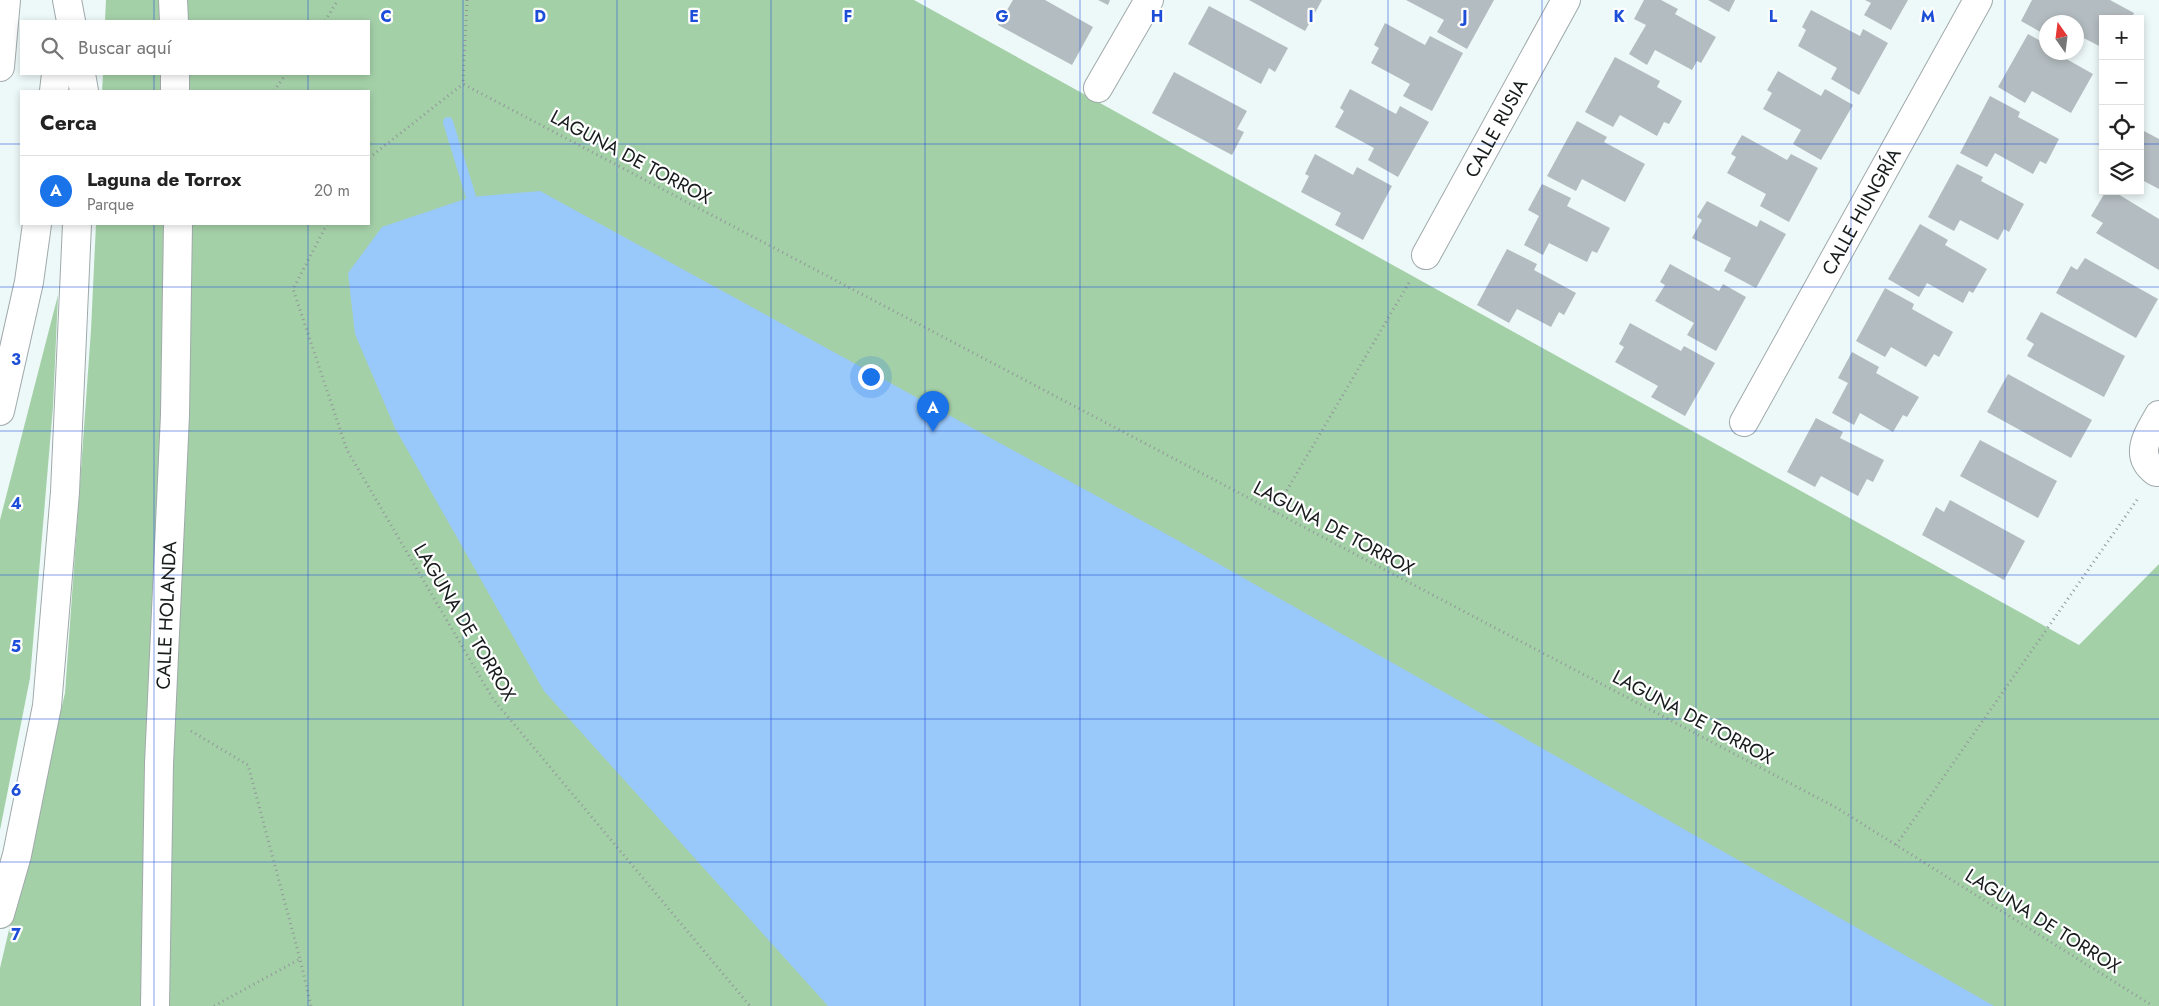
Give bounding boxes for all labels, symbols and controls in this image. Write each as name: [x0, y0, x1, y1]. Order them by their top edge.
text: C: [380, 5, 392, 28]
text: D: [534, 5, 546, 28]
text: E: [689, 5, 699, 28]
text: F: [844, 5, 852, 28]
text: G: [995, 5, 1009, 28]
text: H: [1151, 5, 1163, 28]
text: I: [1308, 5, 1314, 28]
text: J: [1459, 5, 1468, 28]
text: K: [1613, 5, 1625, 28]
text: L: [1769, 5, 1778, 28]
text: M: [1921, 5, 1935, 28]
north arrow: [2039, 15, 2084, 60]
map controls: [2099, 15, 2144, 195]
button: +: [2099, 15, 2144, 60]
search box: [20, 20, 370, 75]
icon: search: [38, 34, 66, 62]
text: Buscar aquí: [78, 34, 172, 61]
button: −: [2099, 60, 2144, 105]
street label: CALLE RUSIA: [1458, 73, 1534, 182]
street label: LAGUNA DE TORROX: [546, 103, 717, 211]
button: locate: [2099, 105, 2144, 150]
text: Cerca: [40, 108, 97, 138]
street label: CALLE HUNGRÍA: [1815, 142, 1907, 280]
button: layers: [2099, 150, 2144, 195]
text: Laguna de Torrox: [87, 166, 241, 193]
text: A: [50, 179, 62, 202]
text: 20 m: [314, 179, 350, 202]
text: Parque: [87, 193, 134, 216]
text: 3: [11, 348, 21, 371]
your location: [858, 364, 884, 390]
pin: A: [917, 391, 949, 432]
street label: LAGUNA DE TORROX: [1249, 474, 1420, 582]
text: 4: [10, 492, 22, 515]
street label: LAGUNA DE TORROX: [407, 538, 523, 706]
street label: CALLE HOLANDA: [149, 540, 183, 690]
text: 5: [11, 635, 21, 658]
street label: LAGUNA DE TORROX: [1608, 663, 1779, 771]
text: 6: [11, 779, 21, 802]
street label: LAGUNA DE TORROX: [1960, 862, 2126, 980]
text: 7: [11, 923, 21, 946]

